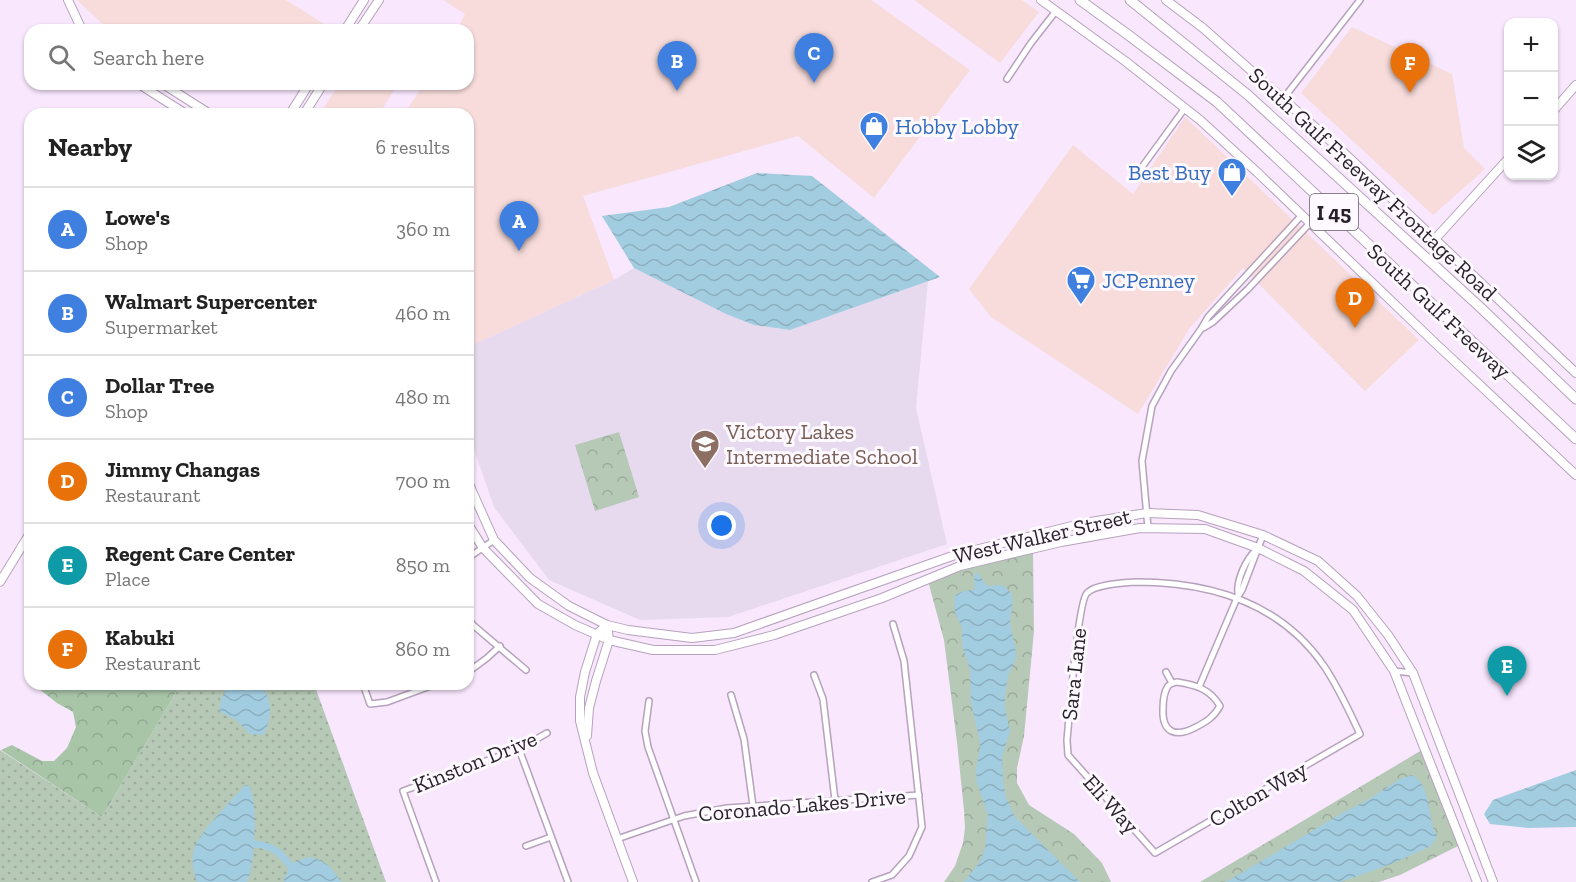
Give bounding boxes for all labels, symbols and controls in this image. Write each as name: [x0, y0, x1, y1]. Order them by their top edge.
map controls: [1504, 18, 1558, 180]
button: +: [1504, 18, 1558, 72]
search box: [24, 24, 474, 90]
pin: C: [794, 34, 834, 83]
icon: search: [45, 41, 78, 74]
pin: B: [658, 42, 696, 91]
text: Search here: [93, 44, 204, 71]
pin: F: [1390, 44, 1430, 93]
street label: South Gulf Freeway Frontage Road: [1243, 62, 1503, 306]
button: −: [1504, 72, 1558, 126]
shop icon: Hobby Lobby: [858, 110, 890, 152]
place label: Hobby Lobby: [895, 113, 1020, 140]
button: layers: [1504, 126, 1558, 180]
text: Nearby: [48, 131, 132, 163]
text: 6 results: [376, 135, 450, 159]
shop icon: Best Buy: [1216, 156, 1248, 198]
place label: Best Buy: [1128, 159, 1212, 186]
road number: I 45: [1310, 194, 1358, 230]
pin: A: [500, 202, 538, 251]
text: Lowe's: [105, 204, 170, 231]
text: A: [61, 217, 74, 241]
text: 360 m: [396, 217, 450, 241]
text: Shop: [105, 231, 148, 255]
street label: South Gulf Freeway: [1362, 238, 1517, 385]
supermarket icon: JCPenney: [1065, 264, 1097, 306]
place label: JCPenney: [1102, 267, 1196, 294]
pin: D: [1336, 278, 1374, 328]
text: Walmart Supercenter: [105, 288, 317, 315]
text: B: [61, 301, 74, 325]
text: 460 m: [395, 301, 450, 325]
text: Supermarket: [105, 315, 218, 339]
text: Dollar Tree: [105, 372, 214, 399]
text: C: [61, 385, 74, 409]
text: 480 m: [395, 385, 450, 409]
text: Shop: [105, 399, 148, 423]
place label: Victory Lakes Intermediate School: [725, 418, 918, 470]
school or university icon: Victory Lakes Intermediate School: [689, 428, 721, 470]
text: Jimmy Changas: [105, 456, 260, 483]
text: D: [61, 469, 74, 493]
text: 700 m: [396, 469, 450, 493]
text: Restaurant: [105, 483, 201, 507]
street label: West Walker Street: [951, 502, 1134, 570]
your location: [707, 511, 736, 540]
text: Regent Care Center: [105, 540, 295, 567]
text: E: [62, 553, 73, 577]
text: 850 m: [396, 553, 450, 577]
text: Place: [105, 567, 150, 591]
text: Kabuki: [105, 624, 175, 651]
street label: Sara Lane: [1056, 626, 1092, 722]
text: F: [62, 637, 73, 661]
text: 860 m: [395, 637, 450, 661]
pin: E: [1488, 646, 1526, 696]
text: Restaurant: [105, 651, 201, 675]
street label: Kinston Drive: [409, 725, 541, 799]
street label: Colton Way: [1204, 755, 1312, 833]
street label: Eli Way: [1077, 769, 1145, 840]
street label: Coronado Lakes Drive: [697, 782, 907, 828]

